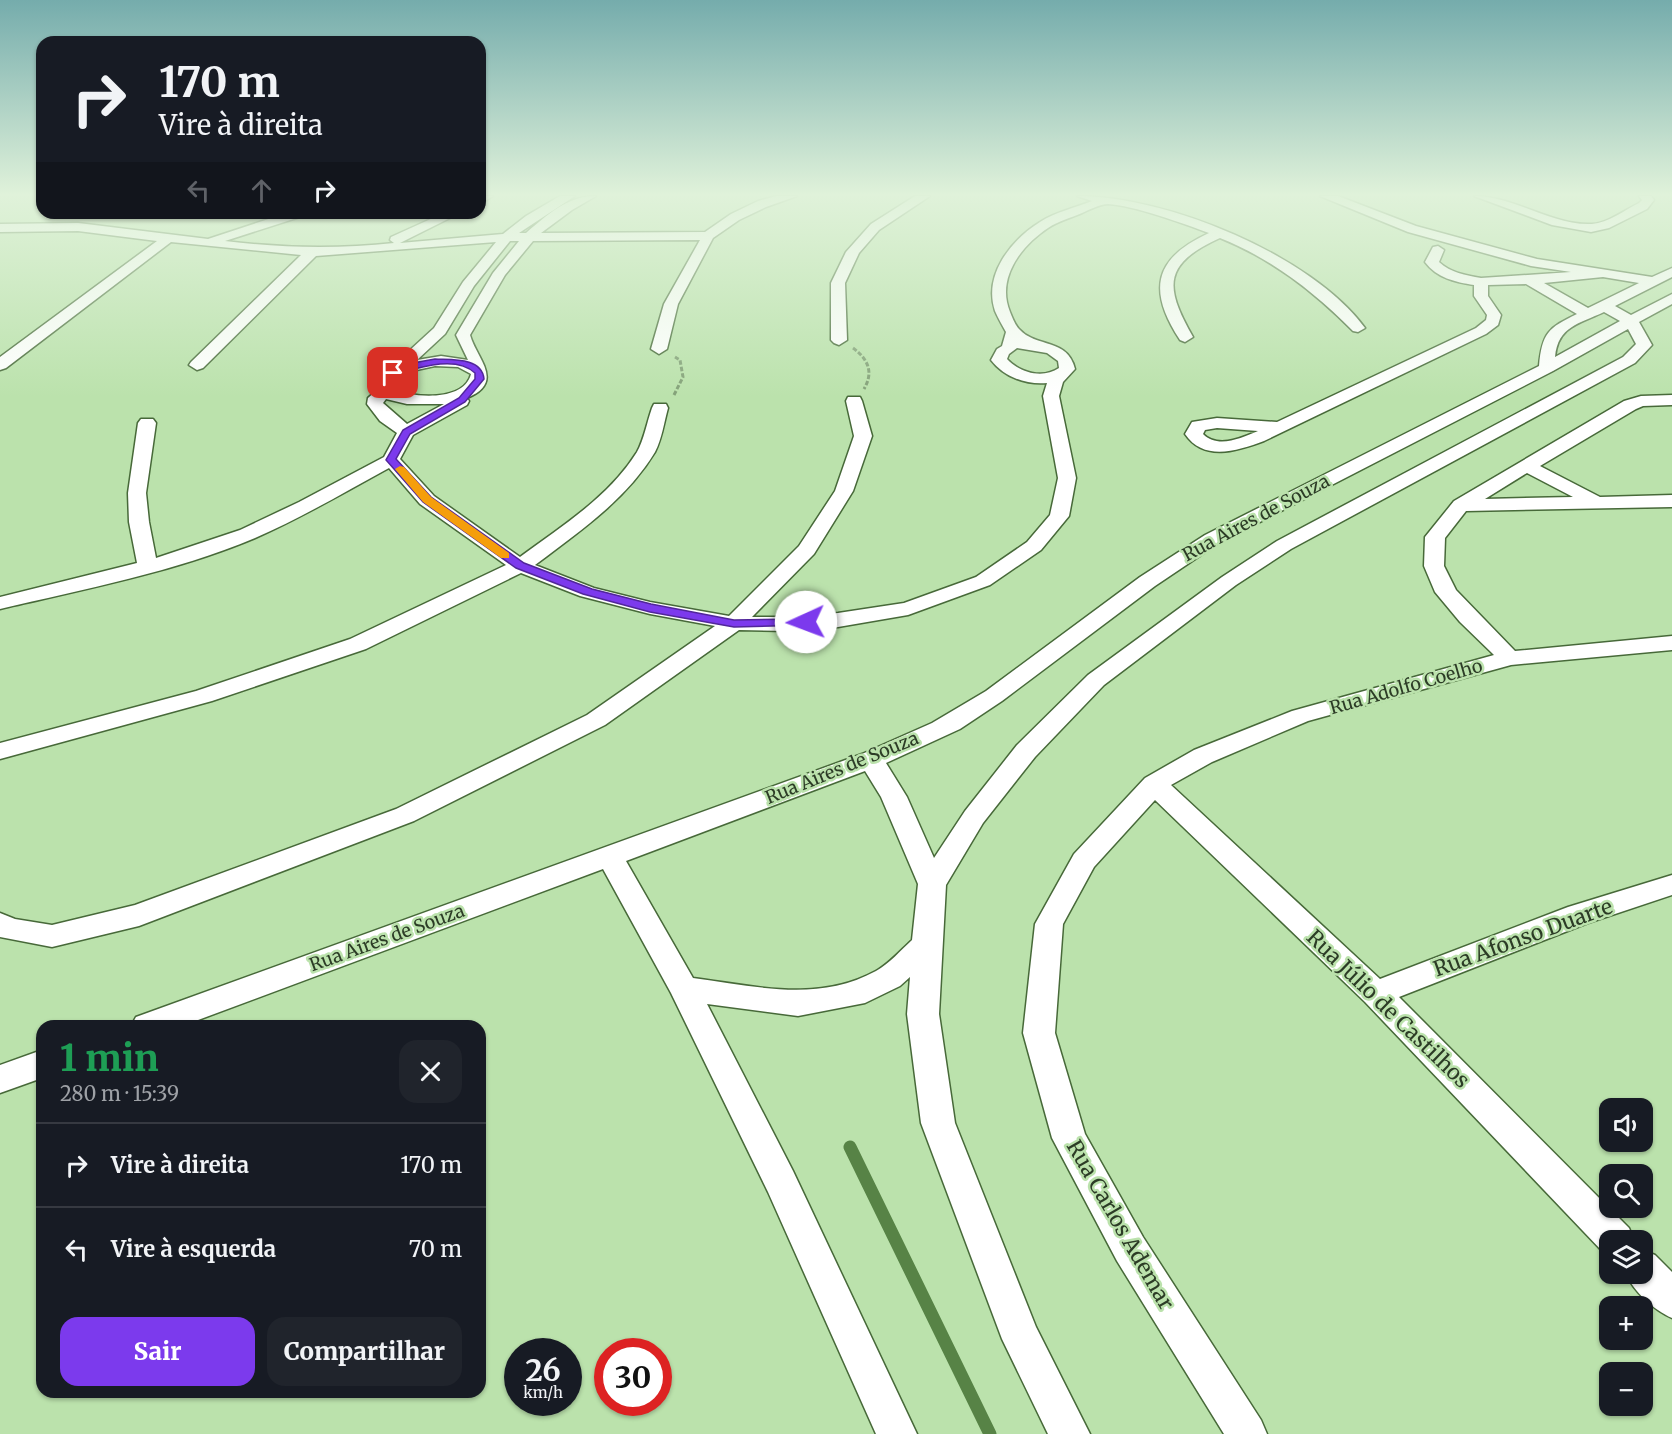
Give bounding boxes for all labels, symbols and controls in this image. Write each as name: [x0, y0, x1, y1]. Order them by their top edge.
text: 170 m: [159, 56, 280, 108]
icon: right: [60, 60, 138, 138]
text: Vire à direita: [159, 108, 323, 142]
icon: left: [182, 174, 215, 207]
icon: ahead: [245, 174, 278, 207]
icon: right: [308, 174, 341, 207]
pin: [367, 347, 418, 398]
icon: arrive: [376, 356, 409, 389]
street label: Rua Aires de Souza: [1178, 469, 1334, 566]
position arrow: [774, 590, 838, 654]
street label: Rua Adolfo Coelho: [1327, 654, 1485, 719]
street label: Rua Aires de Souza: [762, 726, 922, 809]
street label: Rua Afonso Duarte: [1430, 893, 1616, 982]
street label: Rua Aires de Souza: [306, 899, 468, 976]
street label: Rua Júlio de Castilhos: [1301, 924, 1476, 1094]
text: 1 min: [60, 1036, 159, 1081]
button: close: [399, 1040, 462, 1103]
text: 280 m · 15:39: [60, 1081, 179, 1106]
map controls: [1599, 1098, 1653, 1416]
button: sound: [1599, 1098, 1653, 1152]
street label: Rua Carlos Ademar: [1061, 1135, 1180, 1315]
icon: right: [60, 1149, 93, 1182]
text: Vire à direita: [111, 1151, 249, 1179]
text: 170 m: [400, 1151, 462, 1179]
button: search: [1599, 1164, 1653, 1218]
button: layers: [1599, 1230, 1653, 1284]
icon: left: [60, 1233, 93, 1266]
text: Vire à esquerda: [111, 1235, 276, 1263]
text: 70 m: [409, 1235, 462, 1263]
button: +: [1599, 1296, 1653, 1350]
button: Sair: [60, 1317, 255, 1386]
button: Compartilhar: [267, 1317, 462, 1386]
speed limit sign: 30: [594, 1338, 672, 1416]
text: 26: [525, 1351, 561, 1389]
button: −: [1599, 1362, 1653, 1416]
text: km/h: [523, 1383, 563, 1402]

